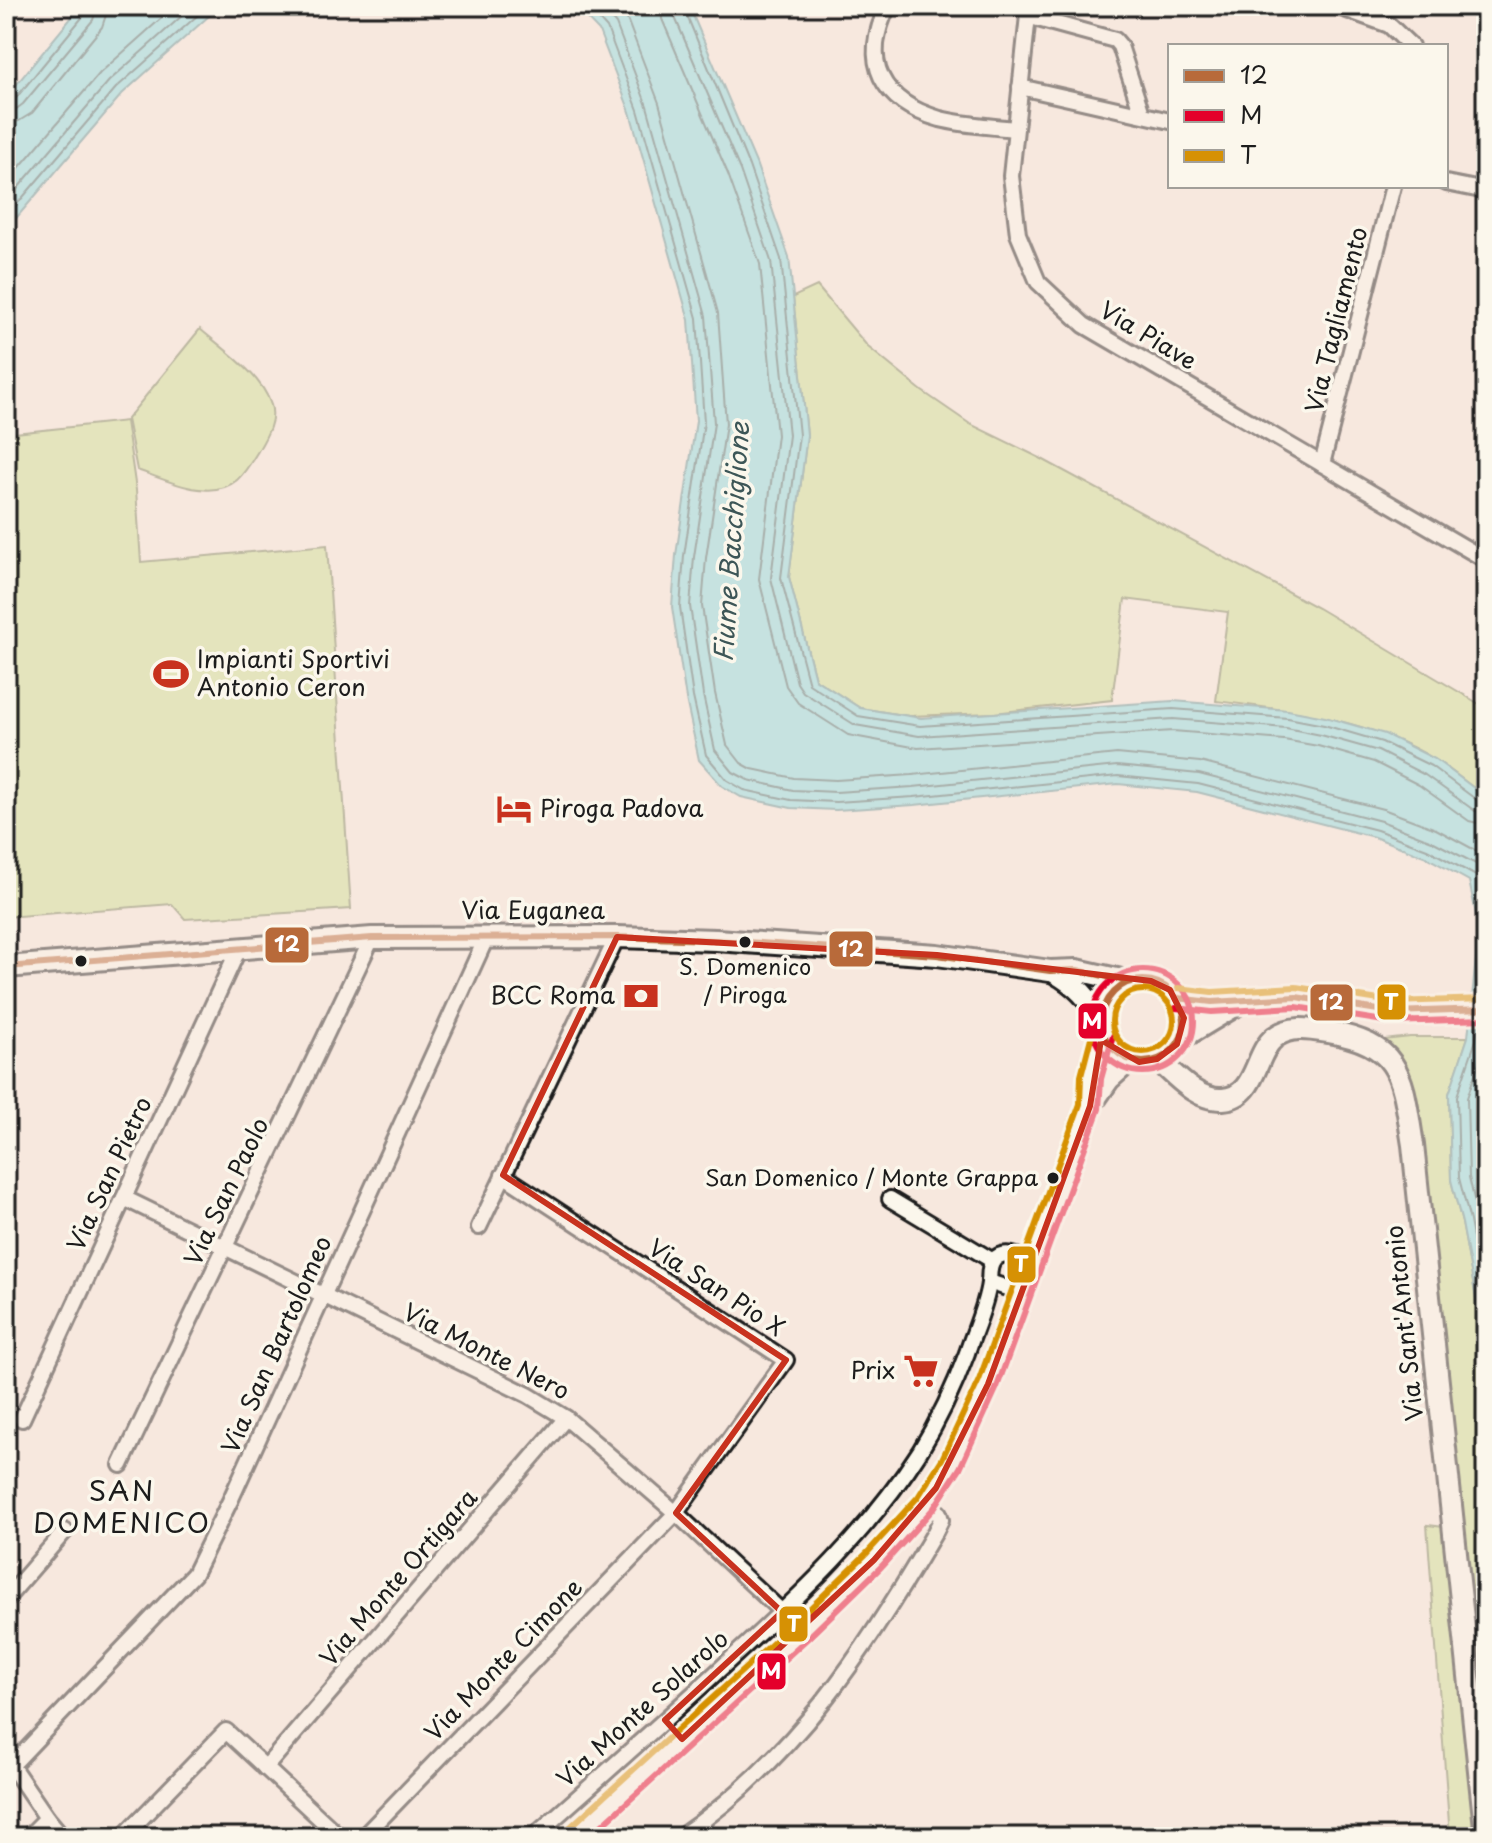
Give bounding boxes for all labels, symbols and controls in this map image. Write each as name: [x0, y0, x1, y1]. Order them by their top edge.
legend: [1168, 44, 1448, 188]
text: 12: [1240, 56, 1268, 92]
text: M: [1240, 96, 1263, 132]
text: T: [1240, 136, 1257, 172]
street label: Via Tagliamento: [1295, 223, 1376, 416]
street label: Via Piave: [1093, 291, 1205, 378]
water label: Fiume Bacchiglione: [703, 419, 758, 663]
place label: Impianti Sportivi Antonio Ceron: [197, 640, 390, 704]
sports icon: Impianti Sportivi Antonio Ceron: [152, 655, 190, 693]
place label: Piroga Padova: [540, 789, 704, 825]
hotel icon: Piroga Padova: [495, 790, 533, 828]
street label: Via Euganea: [461, 891, 605, 927]
line badge: 12: [264, 926, 310, 964]
text: 12: [274, 926, 300, 959]
line badge: 12: [828, 930, 874, 968]
text: 12: [838, 931, 864, 964]
marker: S. Domenico / Piroga: [737, 934, 753, 950]
place label: S. Domenico / Piroga: [679, 949, 811, 1010]
unlabelled marker: [73, 953, 89, 969]
place label: BCC Roma: [490, 976, 615, 1012]
bank icon: BCC Roma: [622, 977, 660, 1015]
line badge: 12: [1309, 983, 1354, 1022]
line badge: T: [1376, 983, 1407, 1021]
text: 12: [1318, 984, 1344, 1017]
text: T: [1384, 984, 1399, 1017]
line badge: M: [1077, 1002, 1108, 1040]
text: M: [1082, 1003, 1102, 1036]
street label: Via San Pietro: [57, 1090, 160, 1256]
street label: Via San Paolo: [174, 1111, 277, 1271]
place label: San Domenico / Monte Grappa: [705, 1160, 1039, 1193]
marker: San Domenico / Monte Grappa: [1045, 1170, 1061, 1186]
street label: Via Sant'Antonio: [1375, 1224, 1431, 1423]
street label: Via San Pio X: [642, 1229, 793, 1344]
street label: Via San Bartolomeo: [211, 1230, 339, 1459]
line badge: T: [1006, 1245, 1037, 1284]
text: T: [1014, 1246, 1029, 1279]
street label: Via Monte Nero: [397, 1293, 576, 1408]
place label: Prix: [851, 1351, 895, 1387]
supermarket icon: Prix: [902, 1352, 940, 1390]
district label: SAN DOMENICO: [33, 1468, 211, 1543]
street label: Via Monte Ortigara: [310, 1480, 485, 1674]
street label: Via Monte Cimone: [415, 1569, 590, 1748]
line badge: T: [778, 1605, 809, 1643]
text: T: [787, 1606, 802, 1639]
street label: Via Monte Solarolo: [548, 1620, 736, 1795]
line badge: M: [756, 1652, 787, 1691]
text: M: [761, 1653, 781, 1686]

